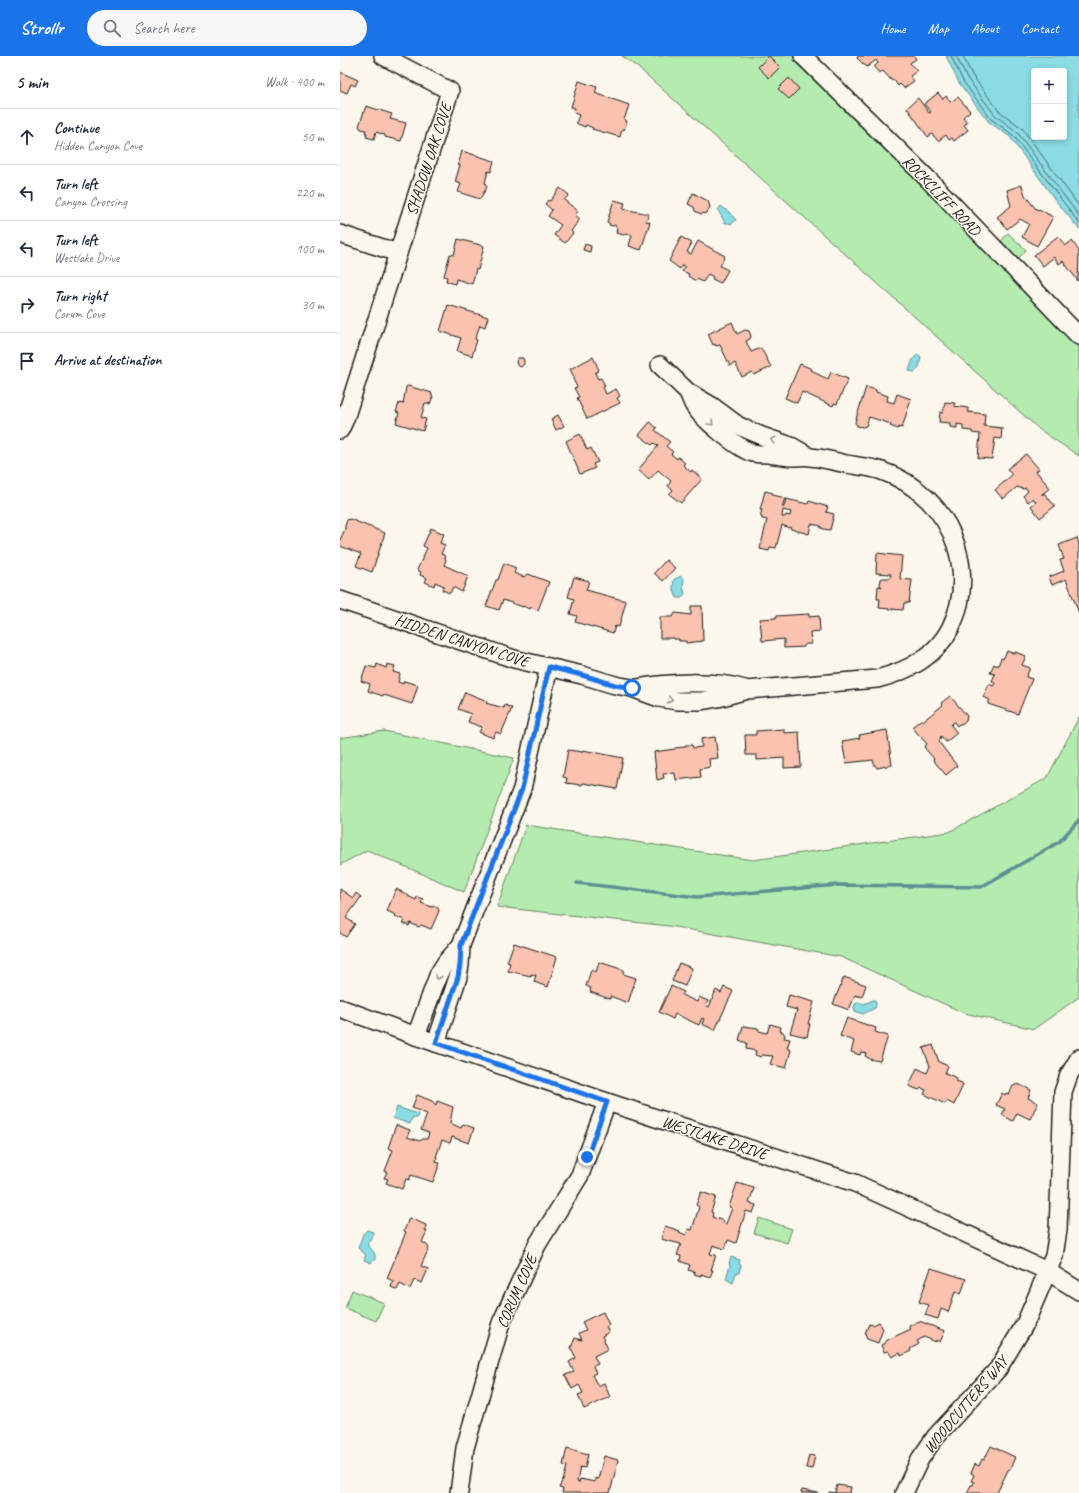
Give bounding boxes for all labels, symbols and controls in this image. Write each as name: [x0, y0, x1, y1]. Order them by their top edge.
search box: [87, 10, 367, 46]
text: Strollr: [20, 16, 63, 40]
icon: search: [101, 17, 123, 39]
text: Search here: [133, 19, 195, 38]
text: Home: [880, 20, 906, 37]
text: Map: [928, 20, 949, 37]
text: About: [971, 20, 999, 37]
text: Contact: [1021, 20, 1059, 37]
map controls: [1031, 68, 1067, 140]
button: +: [1031, 68, 1067, 104]
text: 5 min: [16, 72, 48, 93]
text: Walk · 400 m: [265, 74, 324, 90]
street label: SHADOW OAK COVE: [401, 99, 457, 218]
button: −: [1031, 104, 1067, 140]
text: Continue: [54, 119, 99, 138]
icon: ahead: [16, 126, 38, 148]
text: 50 m: [302, 129, 324, 145]
text: Hidden Canyon Cove: [54, 138, 142, 154]
street label: ROCKCLIFF ROAD: [898, 151, 986, 241]
text: Turn left: [54, 175, 97, 194]
icon: left: [16, 182, 38, 204]
text: 220 m: [296, 185, 324, 201]
text: Canyon Crossing: [54, 194, 127, 210]
text: Turn left: [54, 231, 97, 250]
icon: left: [16, 238, 38, 260]
text: 100 m: [296, 241, 324, 257]
text: Westlake Drive: [54, 250, 119, 266]
text: Turn right: [54, 287, 107, 306]
icon: right: [16, 294, 38, 316]
text: 30 m: [302, 297, 324, 313]
text: Corum Cove: [54, 306, 105, 322]
icon: arrive: [16, 350, 38, 372]
text: Arrive at destination: [54, 351, 161, 370]
one-way arrow: [706, 418, 714, 426]
one-way arrow: [770, 436, 777, 445]
street label: HIDDEN CANYON COVE: [392, 610, 533, 673]
route start: [623, 679, 641, 697]
one-way arrow: [666, 695, 673, 704]
one-way arrow: [435, 972, 443, 980]
street label: WESTLAKE DRIVE: [659, 1112, 772, 1165]
route end: [578, 1148, 596, 1166]
street label: CORUM COVE: [492, 1249, 543, 1331]
street label: WOODCUTTERS WAY: [919, 1350, 1014, 1457]

